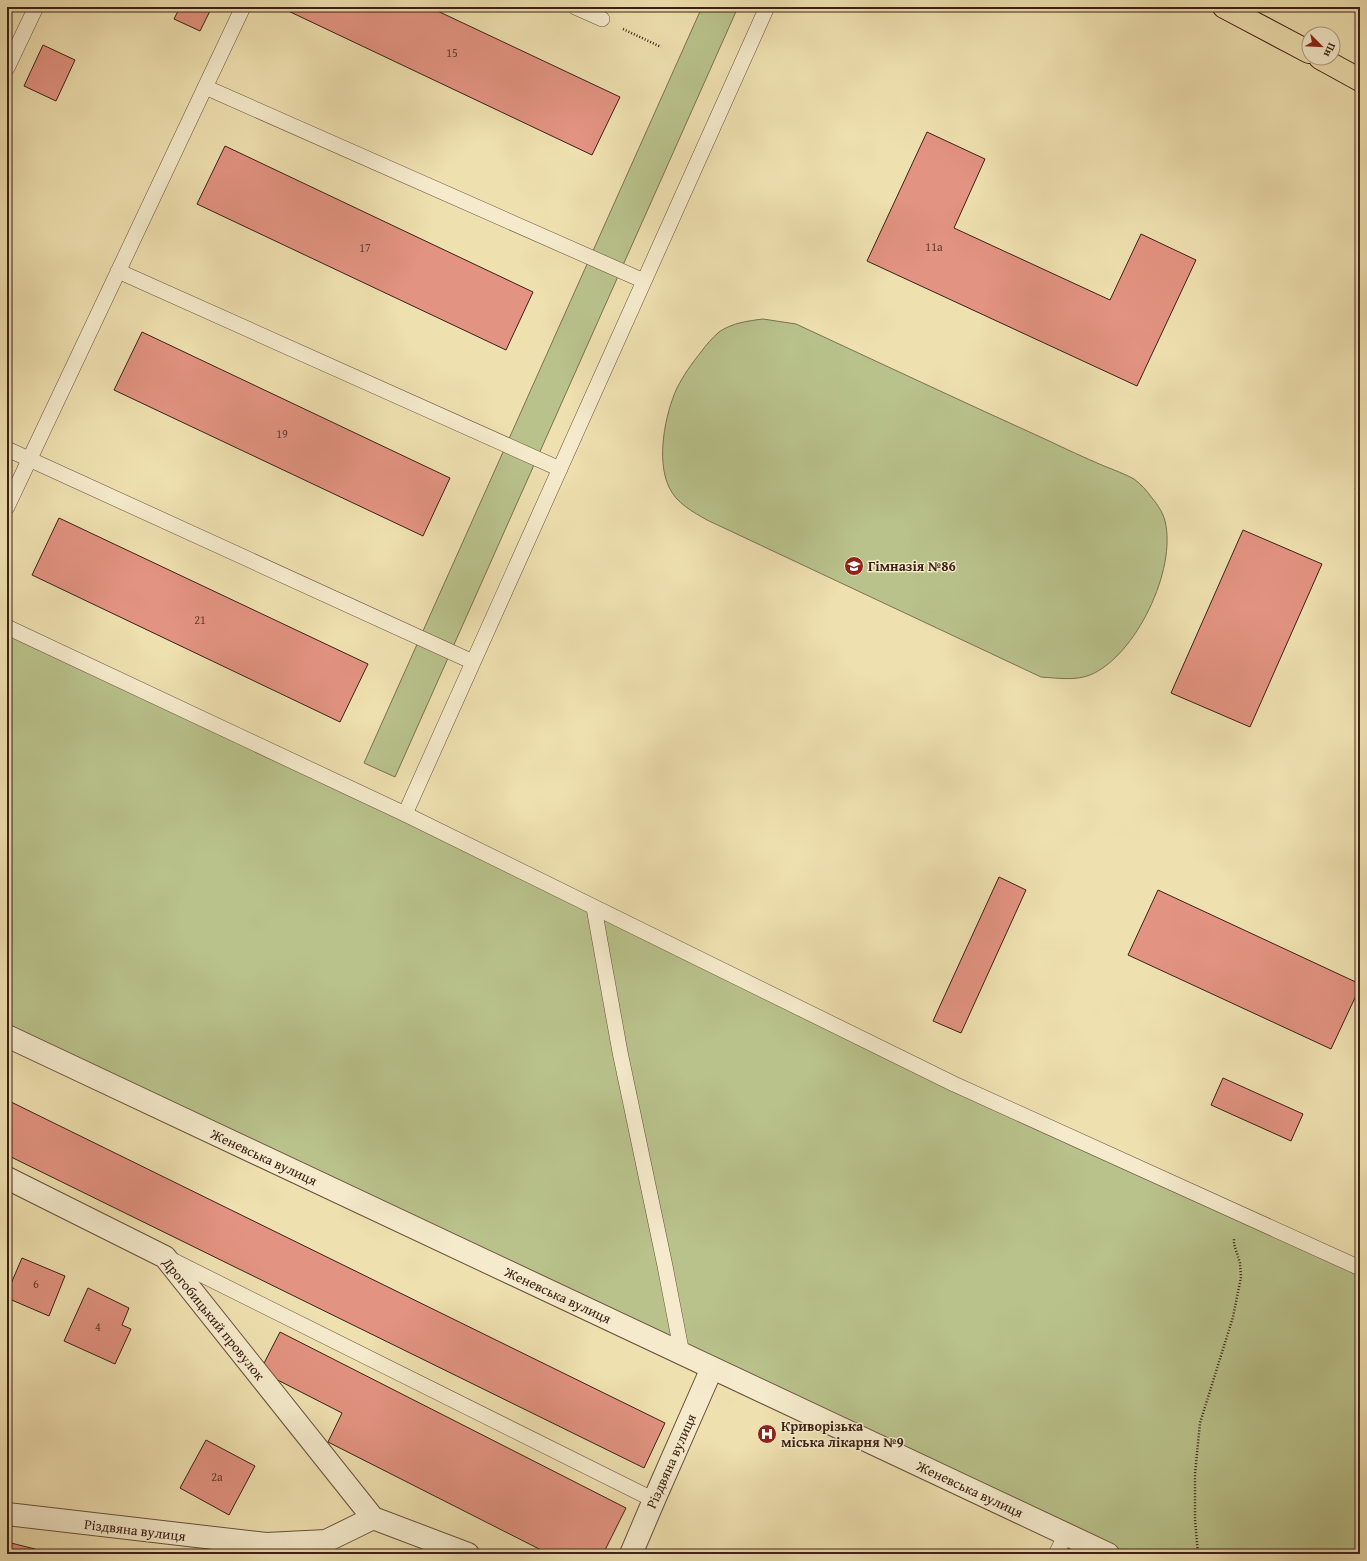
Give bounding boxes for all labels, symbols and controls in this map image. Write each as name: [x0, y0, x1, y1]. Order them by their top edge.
north arrow: [1301, 26, 1341, 66]
text: Пн: [1320, 40, 1340, 60]
house number: 15: [446, 44, 458, 61]
house number: 11а: [925, 238, 943, 255]
house number: 17: [359, 239, 371, 256]
house number: 19: [276, 425, 288, 442]
school or university icon: Гімназія №86: [843, 555, 865, 577]
place label: Гімназія №86: [868, 556, 956, 576]
house number: 21: [194, 611, 206, 628]
street label: Женевська вулиця: [207, 1123, 321, 1190]
street label: Дрогобицький провулок: [158, 1253, 270, 1385]
street label: Женевська вулиця: [501, 1261, 615, 1328]
house number: 6: [33, 1275, 39, 1292]
house number: 4: [95, 1318, 101, 1335]
street label: Різдвяна вулиця: [641, 1410, 701, 1512]
place label: Криворізька міська лікарня №9: [781, 1416, 904, 1452]
hospital icon: Криворізька міська лікарня №9: [756, 1423, 778, 1445]
street label: Женевська вулиця: [913, 1455, 1027, 1522]
house number: 2а: [211, 1468, 223, 1485]
street label: Різдвяна вулиця: [83, 1514, 187, 1546]

